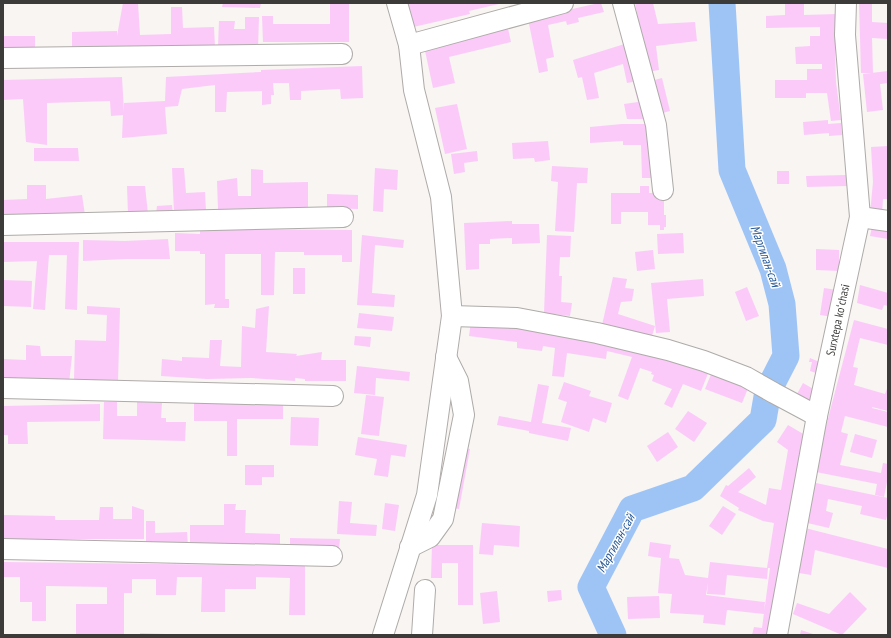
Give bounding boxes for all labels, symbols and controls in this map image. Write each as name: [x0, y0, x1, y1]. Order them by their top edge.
water label: Маргилан-сай: [747, 223, 785, 290]
street label: Surxtepa koʻchasi: [823, 283, 852, 357]
water label: Маргилан-сай: [592, 510, 639, 575]

